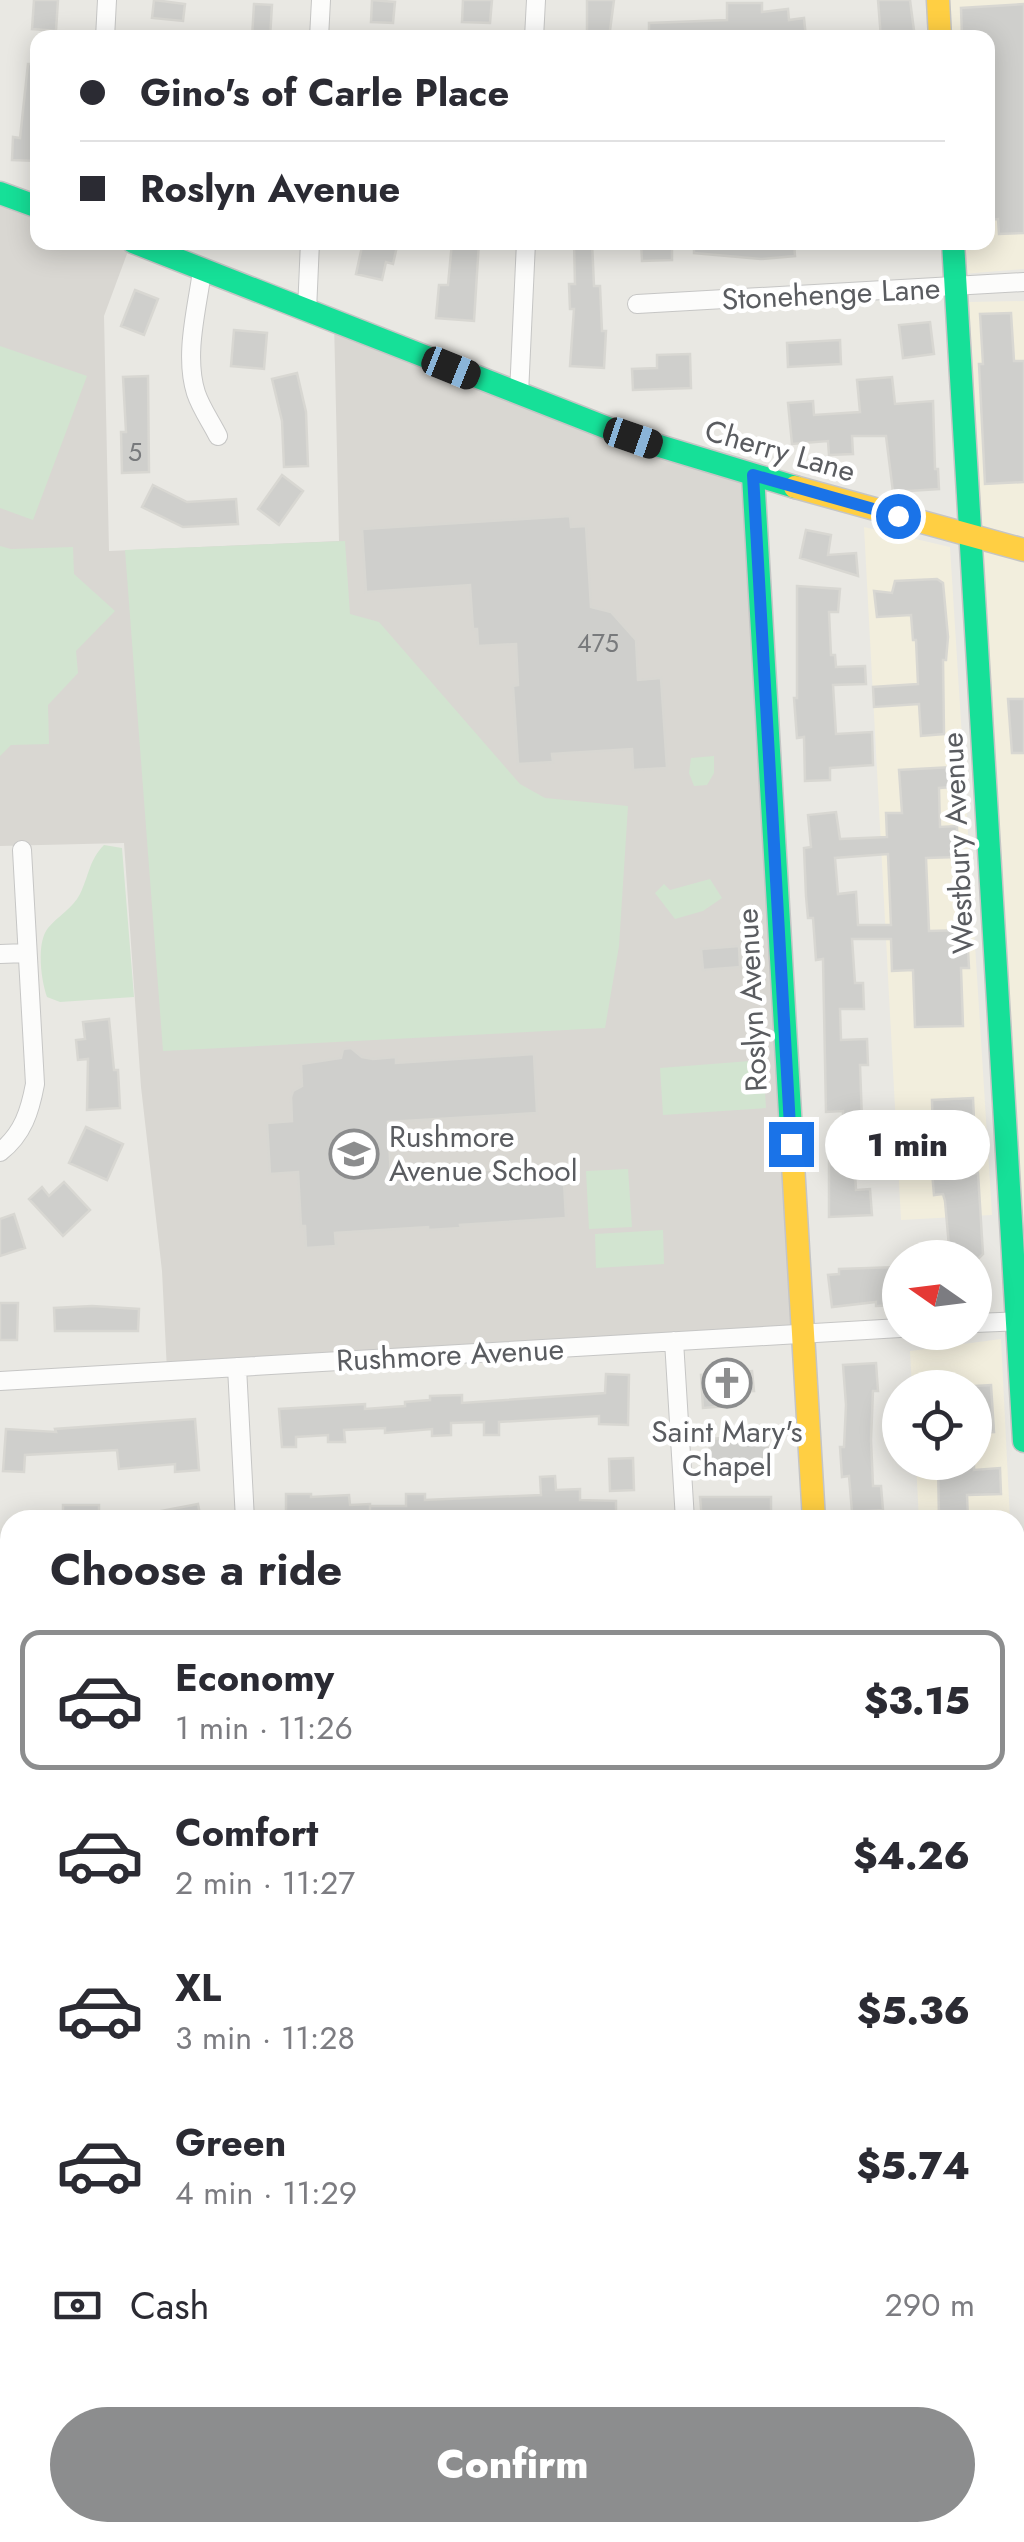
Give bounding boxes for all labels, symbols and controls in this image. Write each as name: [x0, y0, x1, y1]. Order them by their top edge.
text: Gino's of Carle Place: [140, 65, 509, 120]
text: Roslyn Avenue: [140, 161, 400, 216]
street label: Stonehenge Lane: [721, 266, 941, 321]
car: [418, 343, 484, 393]
street label: Cherry Lane: [700, 409, 860, 492]
car: [600, 414, 666, 462]
house number: 5: [128, 434, 142, 470]
route start: [876, 494, 921, 539]
house number: 475: [577, 625, 619, 661]
street label: Westbury Avenue: [930, 731, 985, 955]
street label: Roslyn Avenue: [725, 907, 778, 1093]
callout: 1 min: [826, 1109, 991, 1179]
place label: Rushmore Avenue School: [389, 1115, 578, 1192]
route end: [769, 1122, 814, 1167]
text: 1 min: [867, 1122, 948, 1168]
school or university icon: Rushmore Avenue School: [328, 1128, 380, 1180]
north arrow: [882, 1240, 992, 1350]
map controls: [882, 1240, 992, 1480]
street label: Rushmore Avenue: [335, 1327, 565, 1382]
church icon: Saint Mary's Chapel: [701, 1357, 753, 1409]
button: locate: [882, 1370, 992, 1480]
place label: Saint Mary's Chapel: [651, 1410, 803, 1487]
text: Choose a ride: [50, 1537, 342, 1602]
text: Economy: [175, 1650, 334, 1705]
icon: car: [55, 1655, 145, 1745]
text: $3.15: [864, 1673, 970, 1728]
text: 1 min · 11:26: [175, 1705, 353, 1751]
text: Comfort: [175, 1805, 318, 1860]
icon: car: [55, 1810, 145, 1900]
text: $4.26: [853, 1828, 970, 1883]
text: 2 min · 11:27: [175, 1860, 355, 1906]
text: XL: [175, 1960, 221, 2015]
icon: car: [55, 1965, 145, 2055]
text: $5.36: [857, 1983, 970, 2038]
text: 3 min · 11:28: [175, 2015, 355, 2061]
text: Green: [175, 2115, 286, 2170]
icon: car: [55, 2120, 145, 2210]
text: $5.74: [856, 2138, 970, 2193]
text: 4 min · 11:29: [175, 2170, 357, 2216]
icon: cash: [50, 2278, 105, 2333]
text: Cash: [130, 2278, 210, 2333]
text: 290 m: [885, 2282, 975, 2328]
button: Confirm: [50, 2407, 975, 2522]

